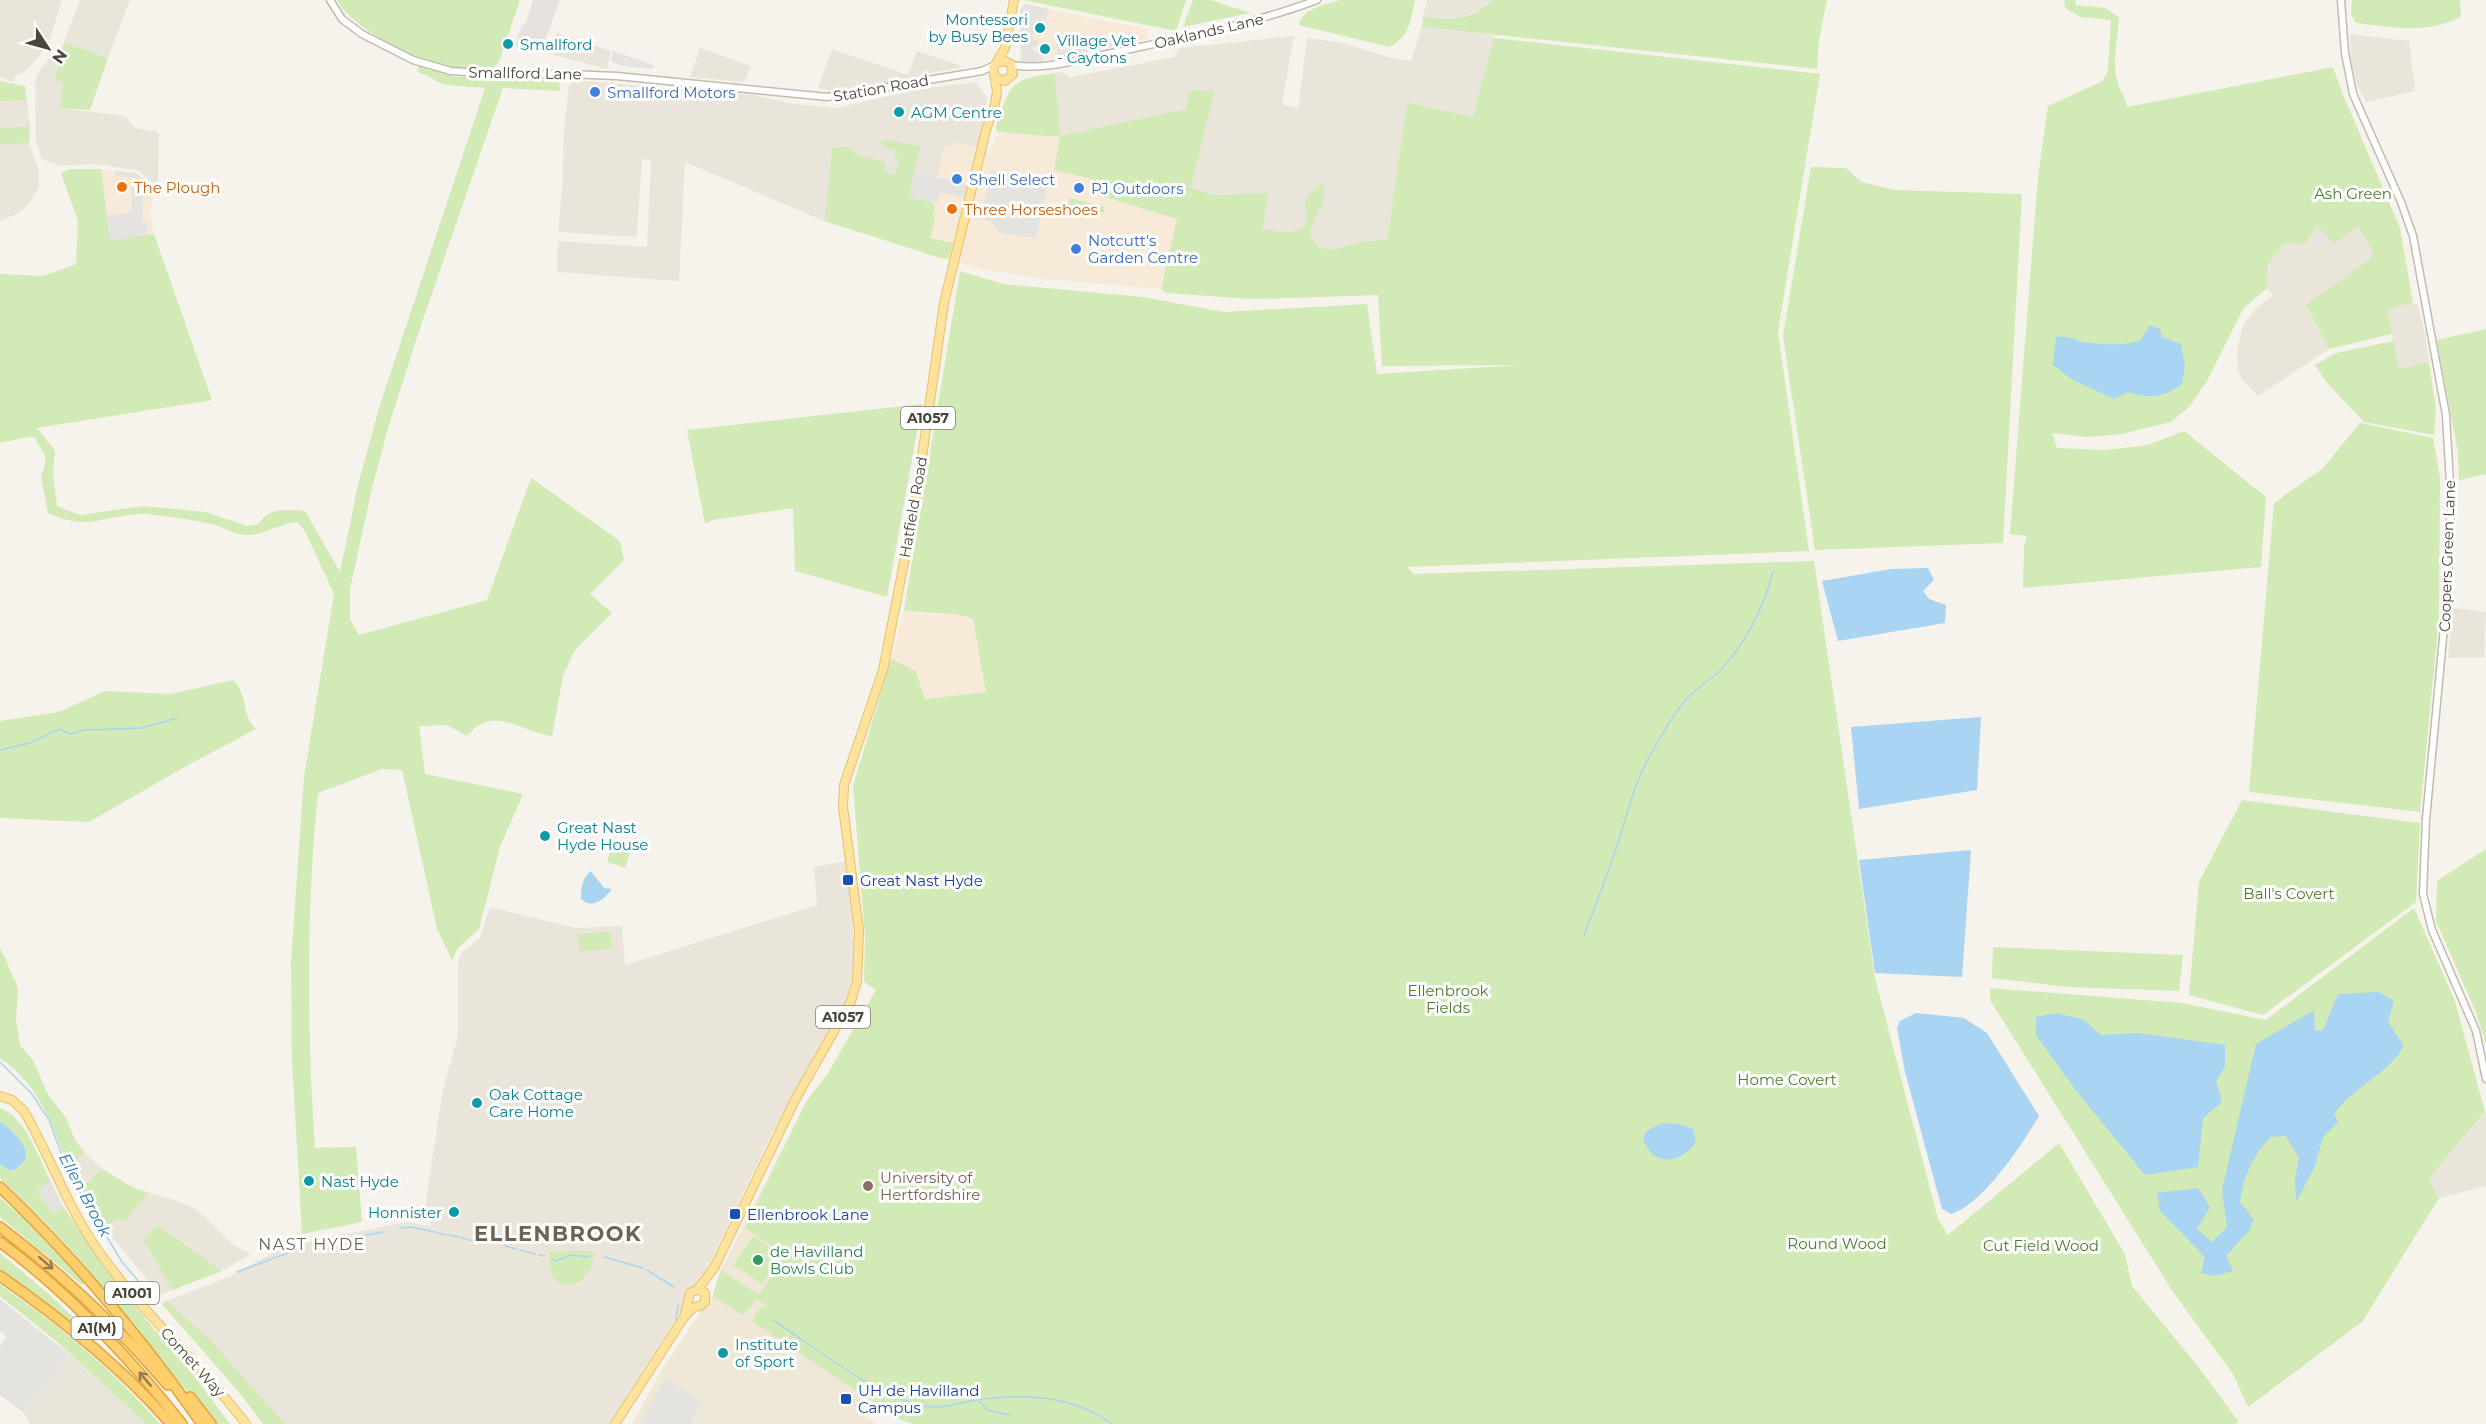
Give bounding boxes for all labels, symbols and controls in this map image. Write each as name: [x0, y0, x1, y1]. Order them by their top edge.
street label: Oaklands Lane: [1152, 9, 1266, 53]
place label: Montessori by Busy Bees: [928, 10, 1028, 46]
north arrow: [18, 18, 78, 78]
marker: Montessori by Busy Bees: [1033, 21, 1047, 35]
place label: Village Vet - Caytons: [1057, 31, 1136, 67]
place label: Smallford: [520, 35, 592, 54]
marker: Smallford: [501, 37, 515, 51]
marker: Village Vet - Caytons: [1038, 42, 1052, 56]
text: N: [48, 46, 71, 67]
street label: Smallford Lane: [468, 63, 582, 83]
street label: Station Road: [832, 70, 930, 106]
place label: Smallford Motors: [607, 83, 736, 102]
marker: Smallford Motors: [588, 85, 602, 99]
place label: AGM Centre: [911, 103, 1002, 122]
marker: AGM Centre: [892, 105, 906, 119]
place label: Shell Select: [969, 170, 1055, 189]
marker: Shell Select: [950, 172, 964, 186]
place label: The Plough: [134, 178, 220, 197]
place label: PJ Outdoors: [1091, 179, 1183, 198]
marker: The Plough: [115, 180, 129, 194]
marker: PJ Outdoors: [1072, 181, 1086, 195]
park label: Ash Green: [2314, 184, 2392, 203]
place label: Three Horseshoes: [964, 200, 1098, 219]
marker: Three Horseshoes: [945, 202, 959, 216]
place label: Notcutt's Garden Centre: [1088, 231, 1198, 267]
marker: Notcutt's Garden Centre: [1069, 242, 1083, 256]
road number: A1057: [901, 407, 955, 429]
street label: Hatfield Road: [895, 455, 931, 559]
street label: Coopers Green Lane: [2435, 480, 2459, 632]
place label: Great Nast Hyde House: [557, 818, 648, 854]
marker: Great Nast Hyde House: [538, 829, 552, 843]
place label: Great Nast Hyde: [860, 871, 983, 890]
marker: Great Nast Hyde: [841, 873, 855, 887]
park label: Ball's Covert: [2243, 884, 2335, 903]
park label: Ellenbrook Fields: [1407, 981, 1489, 1017]
road number: A1057: [816, 1006, 870, 1028]
park label: Home Covert: [1737, 1070, 1837, 1089]
place label: Oak Cottage Care Home: [489, 1085, 583, 1121]
marker: Oak Cottage Care Home: [470, 1096, 484, 1110]
water label: Ellen Brook: [55, 1150, 116, 1241]
place label: University of Hertfordshire: [880, 1168, 980, 1204]
place label: Nast Hyde: [321, 1172, 399, 1191]
marker: Nast Hyde: [302, 1174, 316, 1188]
marker: University of Hertfordshire: [861, 1179, 875, 1193]
place label: Honnister: [368, 1203, 442, 1222]
marker: Honnister: [447, 1205, 461, 1219]
place label: Ellenbrook Lane: [747, 1205, 869, 1224]
marker: Ellenbrook Lane: [728, 1207, 742, 1221]
district label: ELLENBROOK: [474, 1221, 642, 1246]
park label: Round Wood: [1787, 1234, 1887, 1253]
district label: NAST HYDE: [258, 1235, 366, 1254]
park label: Cut Field Wood: [1983, 1236, 2099, 1255]
place label: de Havilland Bowls Club: [770, 1242, 863, 1278]
marker: de Havilland Bowls Club: [751, 1253, 765, 1267]
one-way arrow: [38, 1256, 53, 1270]
road number: A1001: [105, 1282, 159, 1304]
road number: A1(M): [72, 1317, 122, 1339]
street label: Comet Way: [157, 1323, 230, 1401]
place label: Institute of Sport: [735, 1335, 798, 1371]
marker: Institute of Sport: [716, 1346, 730, 1360]
one-way arrow: [138, 1372, 152, 1387]
place label: UH de Havilland Campus: [858, 1381, 979, 1417]
marker: UH de Havilland Campus: [839, 1392, 853, 1406]

